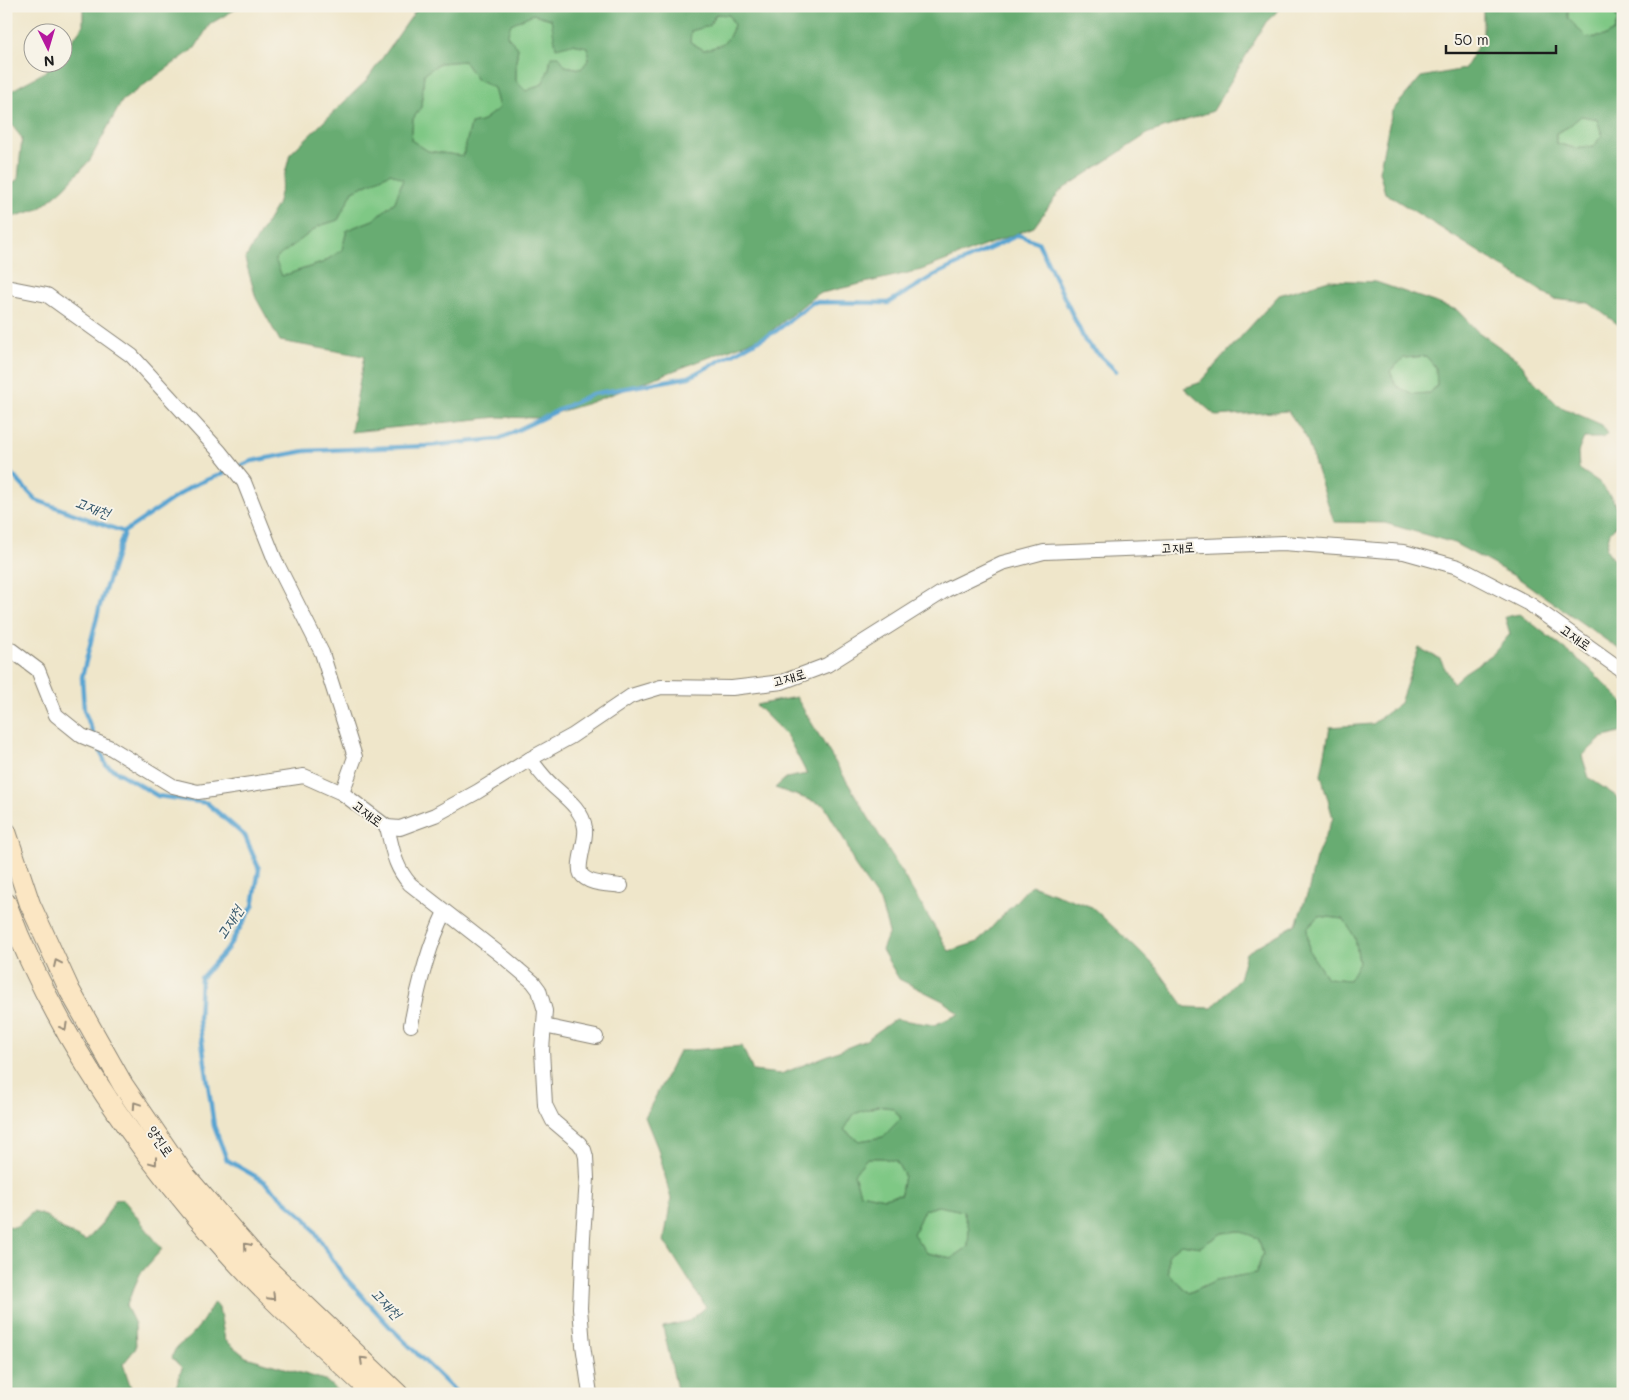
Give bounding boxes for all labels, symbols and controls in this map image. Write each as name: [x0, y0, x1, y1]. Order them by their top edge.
north arrow: [22, 22, 72, 72]
scale bar: [1446, 22, 1556, 54]
text: 50 m: [1454, 29, 1489, 49]
text: N: [43, 52, 55, 71]
water label: 고재천: [73, 491, 115, 523]
street label: 고재로: [1161, 537, 1195, 557]
street label: 고재로: [1557, 620, 1595, 654]
street label: 고재로: [770, 663, 808, 691]
street label: 고재로: [349, 795, 387, 831]
water label: 고재천: [211, 900, 248, 943]
one-way arrow: [53, 959, 63, 968]
one-way arrow: [57, 1021, 67, 1030]
one-way arrow: [133, 1101, 142, 1110]
street label: 양진로: [144, 1122, 178, 1160]
one-way arrow: [148, 1156, 157, 1165]
one-way arrow: [243, 1243, 252, 1252]
water label: 고재천: [367, 1283, 408, 1324]
one-way arrow: [266, 1291, 275, 1300]
one-way arrow: [359, 1357, 368, 1366]

